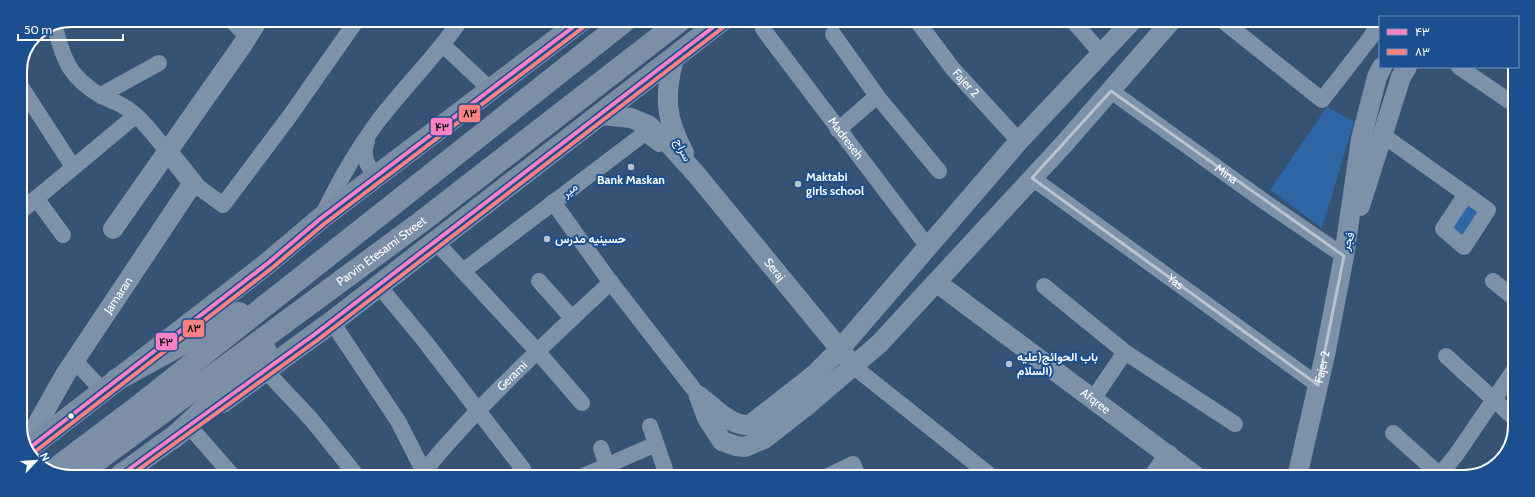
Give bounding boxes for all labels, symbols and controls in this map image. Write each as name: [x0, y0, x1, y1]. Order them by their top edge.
scale bar: [18, 16, 123, 42]
legend: [1379, 16, 1519, 68]
text: 50 m: [24, 22, 52, 37]
text: ۴۳: [1415, 24, 1430, 39]
text: ۸۳: [1415, 44, 1430, 59]
street label: Fajer 2: [950, 65, 983, 100]
line badge: ۸۳: [458, 104, 481, 123]
text: ۸۳: [463, 106, 478, 120]
street label: Madreseh: [825, 114, 867, 162]
line badge: ۴۳: [430, 117, 453, 136]
text: ۴۳: [435, 120, 450, 134]
street label: سراج: [670, 136, 696, 165]
street label: Mina: [1212, 160, 1241, 187]
marker: Bank Maskan: [626, 162, 636, 172]
place label: Maktabi girls school: [806, 169, 864, 198]
place label: Bank Maskan: [597, 172, 665, 187]
street label: میر: [558, 179, 581, 202]
marker: Maktabi girls school: [793, 179, 803, 189]
street label: Parvin Etesami Street: [333, 213, 429, 289]
street label: فجر: [1337, 230, 1359, 253]
place label: حسینیه مدرس: [555, 231, 626, 247]
marker: حسینیه مدرس: [542, 234, 552, 244]
street label: Seraj: [761, 255, 789, 284]
street label: Yas: [1164, 270, 1187, 292]
street label: Jamaran: [99, 274, 136, 317]
line badge: ۸۳: [182, 319, 205, 338]
text: ۸۳: [187, 321, 202, 335]
line badge: ۴۳: [155, 332, 178, 351]
text: ۴۳: [159, 335, 174, 349]
place label: باب الحوائج(علیه السلام): [1017, 349, 1098, 379]
street label: Fajer 2: [1311, 349, 1333, 384]
street label: Gerami: [493, 357, 530, 394]
marker: باب الحوائج(علیه السلام): [1004, 359, 1014, 369]
street label: Afqree: [1078, 385, 1114, 417]
unlabelled marker: [66, 411, 76, 421]
north arrow: [16, 441, 56, 481]
text: N: [37, 450, 53, 463]

